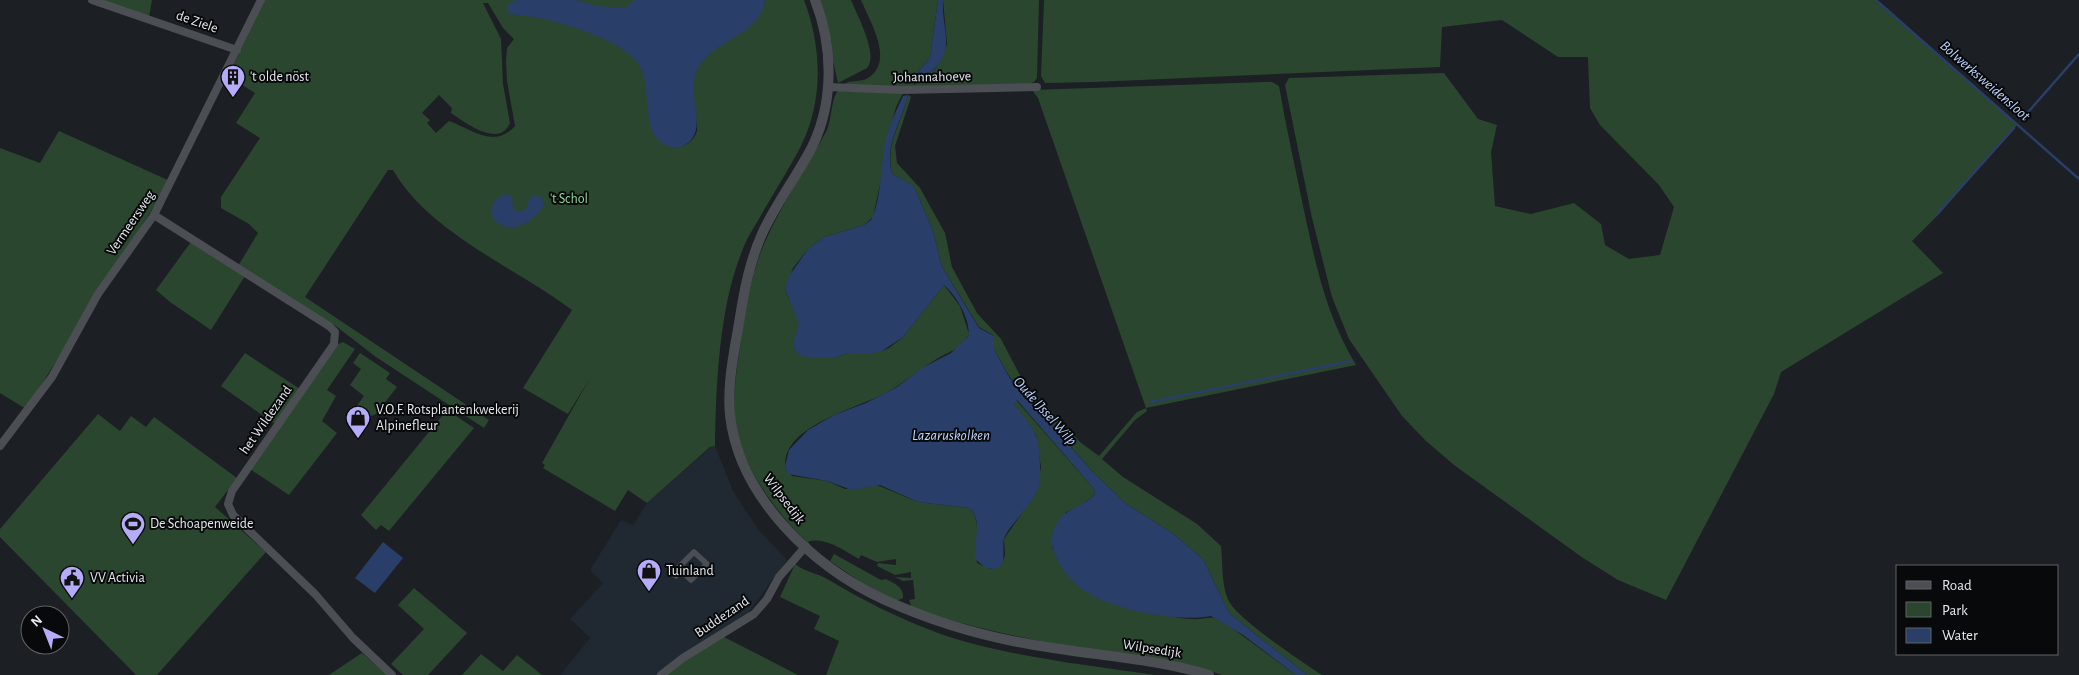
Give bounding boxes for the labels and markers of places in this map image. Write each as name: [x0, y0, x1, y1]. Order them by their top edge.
building icon: 't olde nöst: [220, 64, 246, 98]
place label: 't olde nöst: [250, 70, 309, 84]
place label: V.O.F. Rotsplantenkwekerij Alpinefleur: [376, 403, 519, 433]
shop icon: V.O.F. Rotsplantenkwekerij Alpinefleur: [345, 405, 371, 439]
sports icon: De Schoapenweide: [120, 511, 146, 545]
place label: De Schoapenweide: [150, 517, 253, 531]
shop icon: Tuinland: [636, 558, 662, 592]
place label: Tuinland: [666, 564, 714, 578]
public building icon: VV Activia: [59, 565, 85, 599]
place label: VV Activia: [90, 571, 145, 585]

